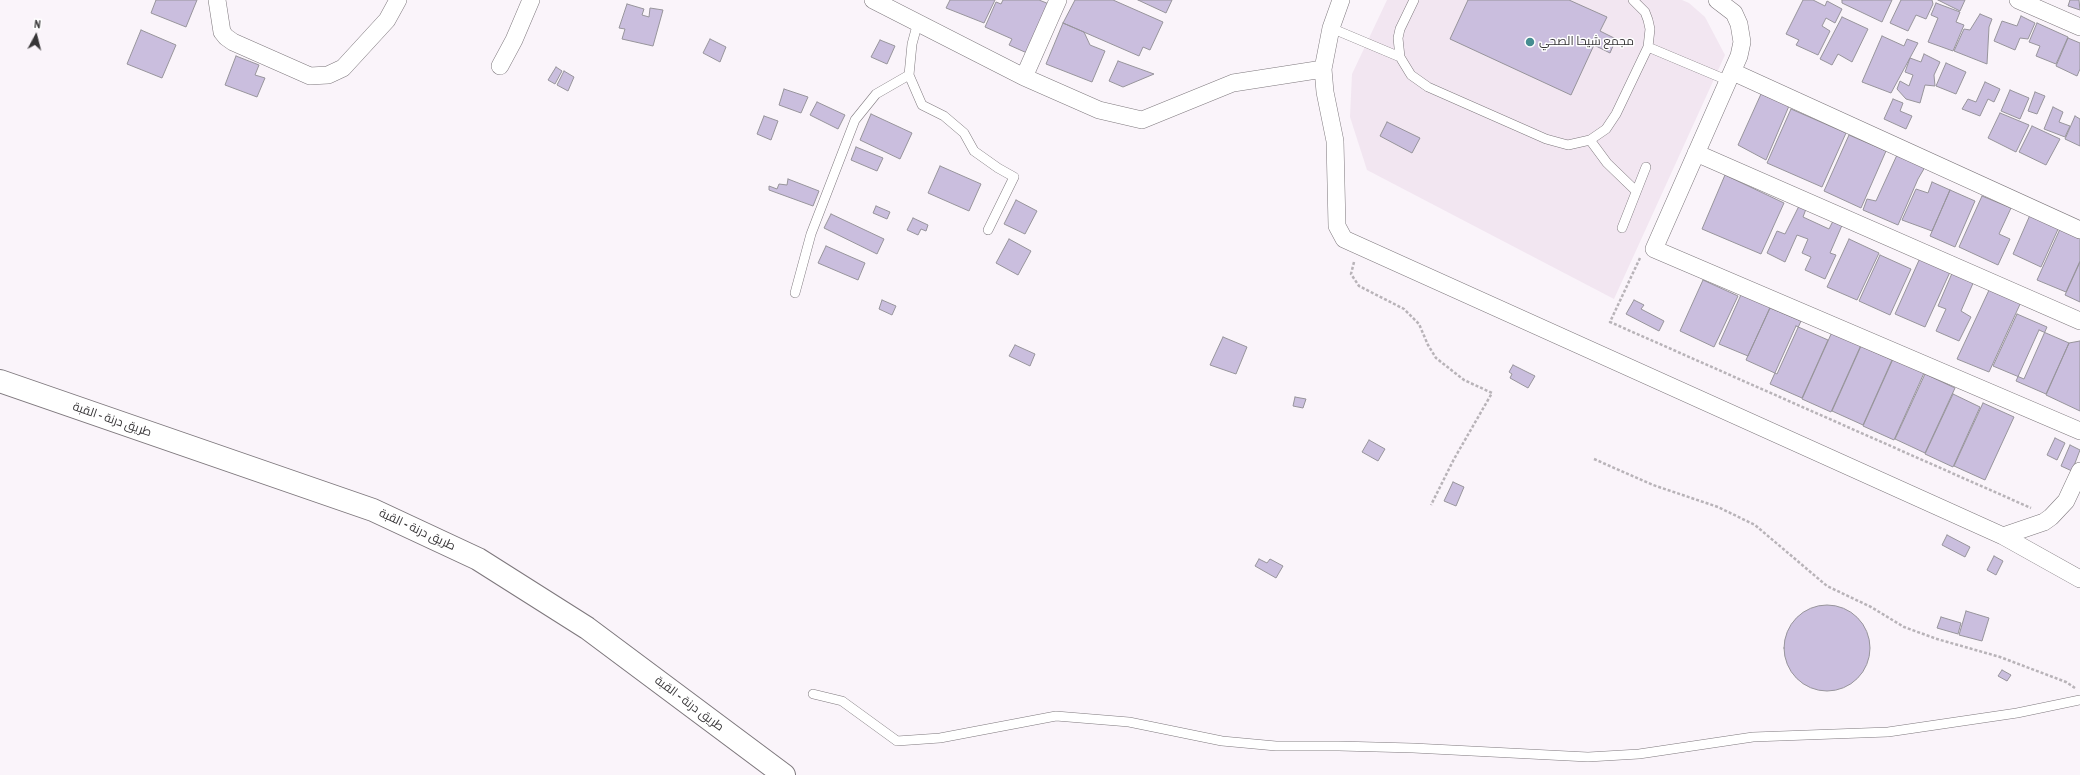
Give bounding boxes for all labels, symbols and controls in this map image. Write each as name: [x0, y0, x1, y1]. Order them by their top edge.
north arrow: [16, 16, 56, 56]
text: N: [33, 17, 42, 31]
place label: مجمع شيحا الصحي: [1539, 35, 1634, 49]
marker: مجمع شيحا الصحي: [1524, 36, 1536, 48]
street label: طريق درنة - القبة: [71, 400, 153, 440]
street label: طريق درنة - القبة: [377, 506, 457, 554]
street label: طريق درنة - القبة: [652, 673, 726, 735]

